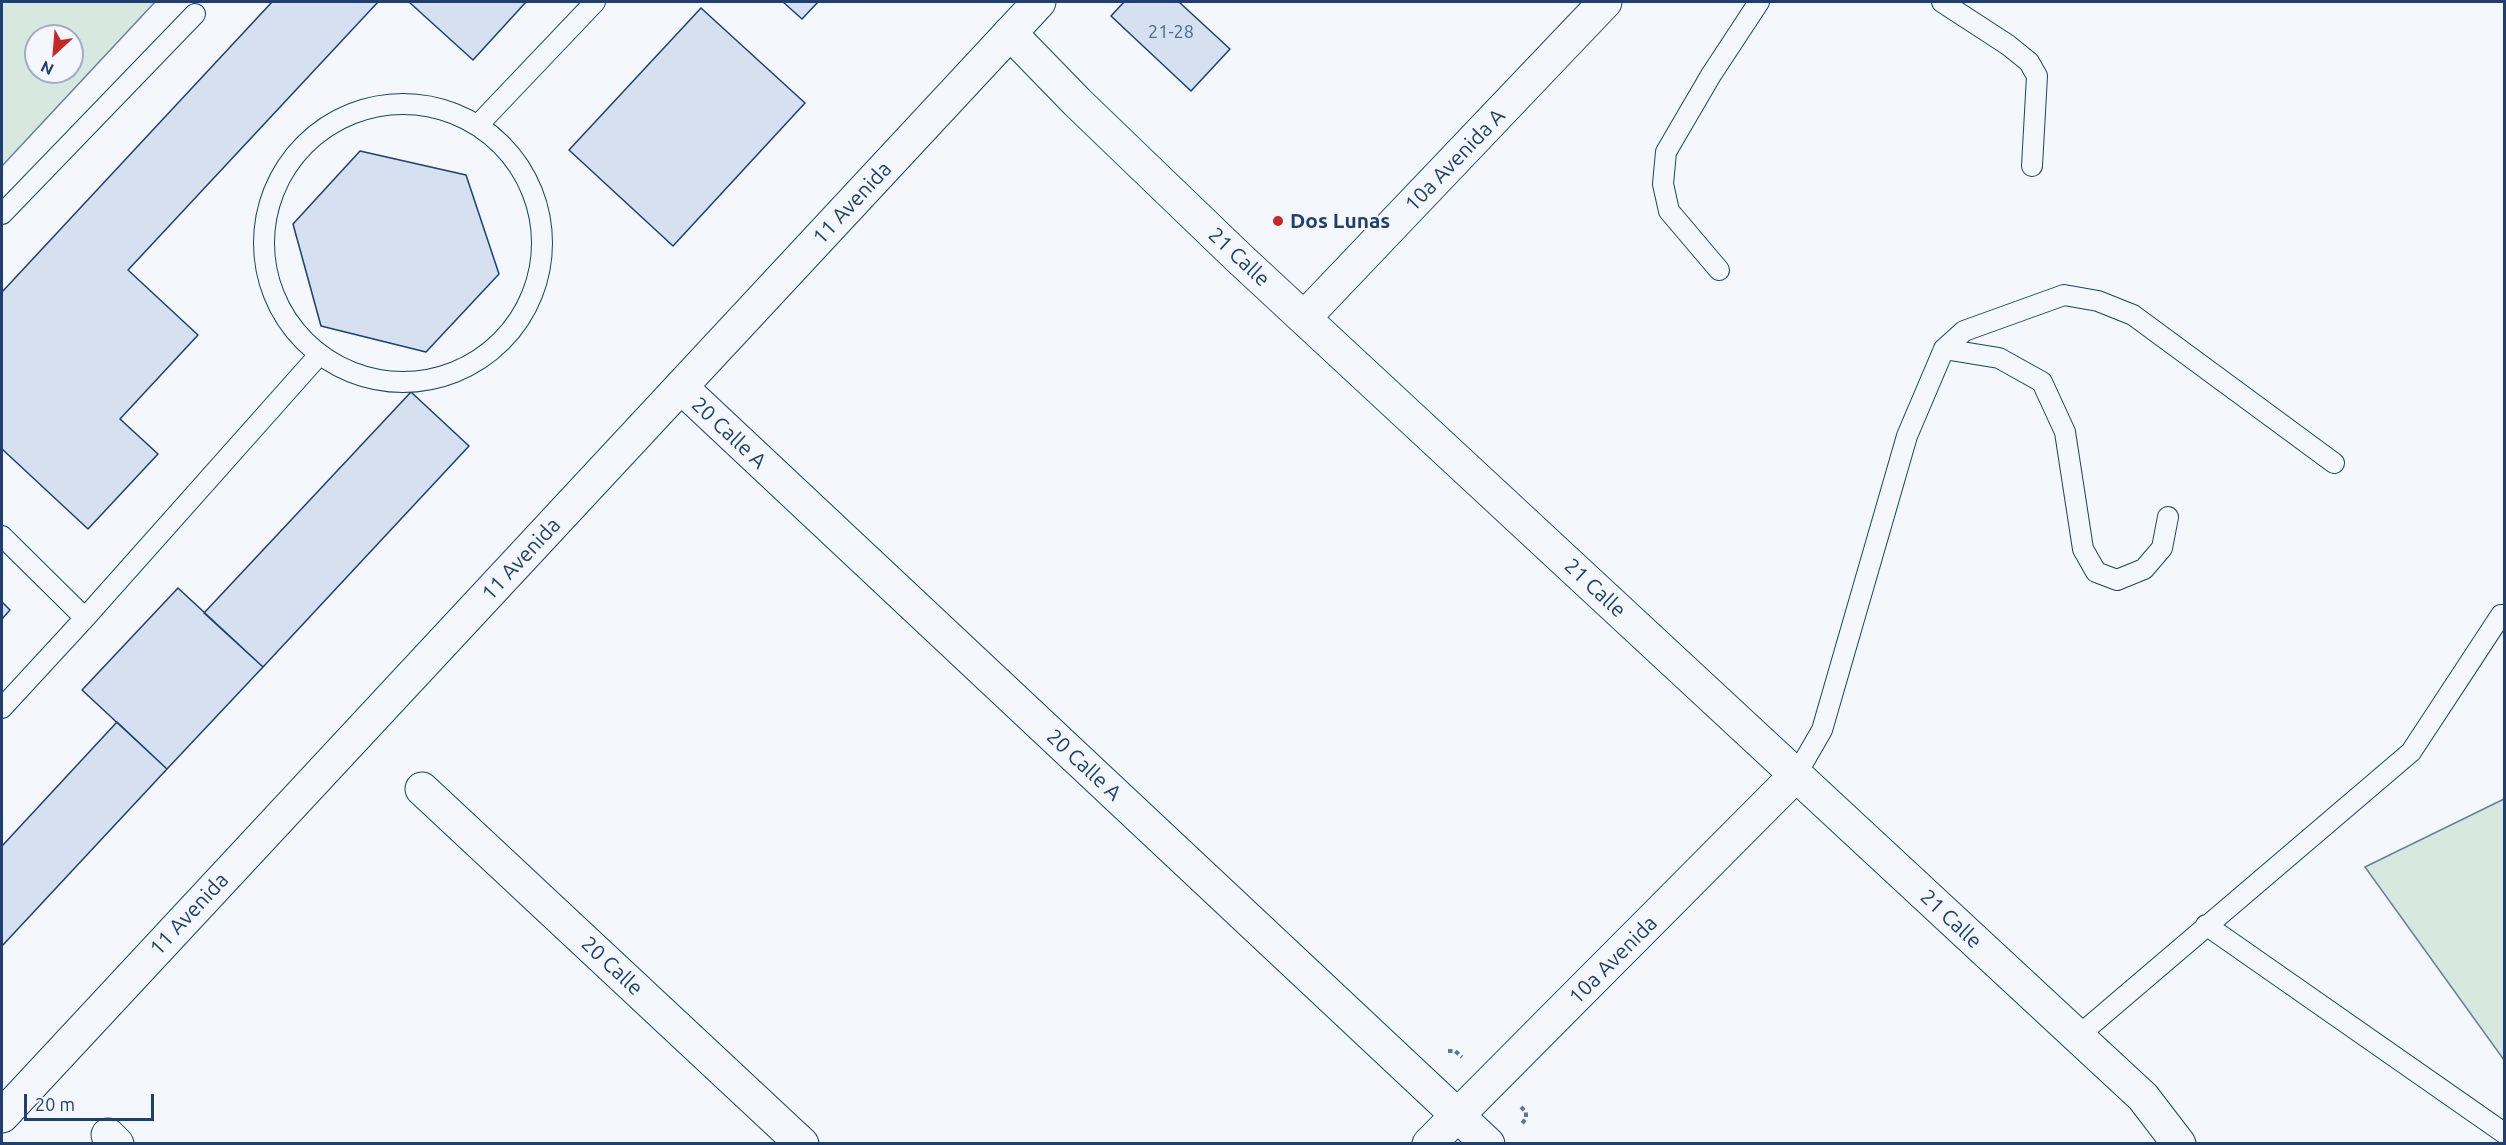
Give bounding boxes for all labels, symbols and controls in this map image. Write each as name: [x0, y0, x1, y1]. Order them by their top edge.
house number: 21-28: [1148, 21, 1194, 43]
north arrow: [24, 24, 84, 84]
text: N: [38, 58, 56, 79]
street label: 10a Avenida A: [1400, 103, 1510, 217]
street label: 11 Avenida: [807, 156, 897, 250]
place label: Dos Lunas: [1290, 208, 1390, 234]
marker: Dos Lunas: [1271, 214, 1285, 228]
street label: 21 Calle: [1203, 222, 1275, 292]
street label: 20 Calle A: [686, 392, 772, 474]
street label: 11 Avenida: [476, 512, 566, 606]
street label: 21 Calle: [1559, 553, 1631, 623]
street label: 20 Calle A: [1041, 724, 1127, 806]
street label: 11 Avenida: [144, 867, 234, 961]
street label: 21 Calle: [1915, 884, 1987, 954]
street label: 10a Avenida: [1564, 911, 1662, 1009]
street label: 20 Calle: [576, 931, 648, 1001]
scale bar: [27, 1082, 158, 1120]
text: 20 m: [35, 1094, 75, 1114]

